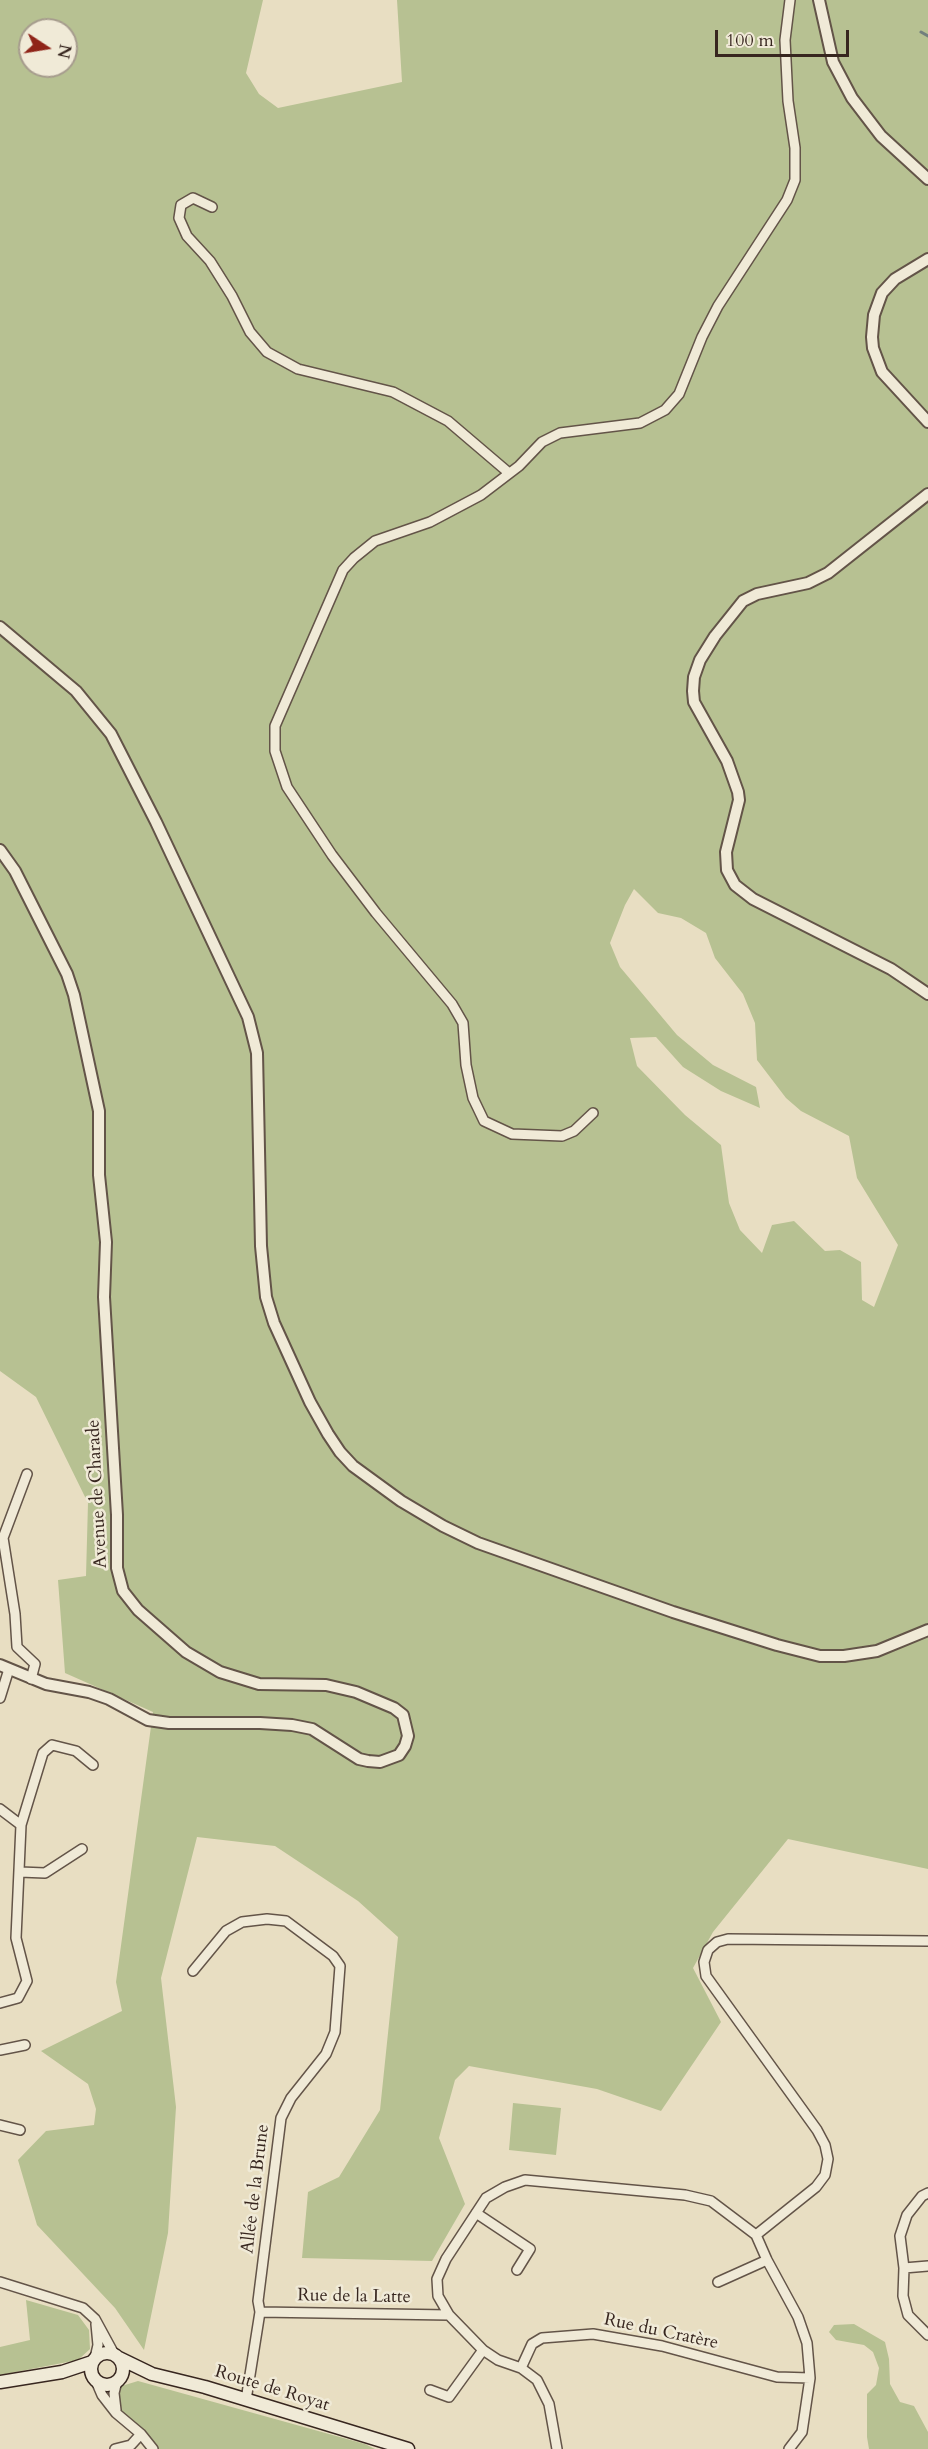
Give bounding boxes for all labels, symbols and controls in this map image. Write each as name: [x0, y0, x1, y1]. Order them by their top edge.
north arrow: [18, 18, 78, 78]
scale bar: [718, 18, 852, 56]
text: 100 m: [726, 28, 774, 53]
text: N: [51, 42, 76, 60]
street label: Avenue de Charade: [83, 1419, 113, 1569]
street label: Allée de la Brune: [237, 2123, 275, 2255]
street label: Rue de la Latte: [297, 2285, 411, 2309]
street label: Rue du Cratère: [602, 2309, 720, 2355]
street label: Route de Royat: [212, 2361, 332, 2417]

